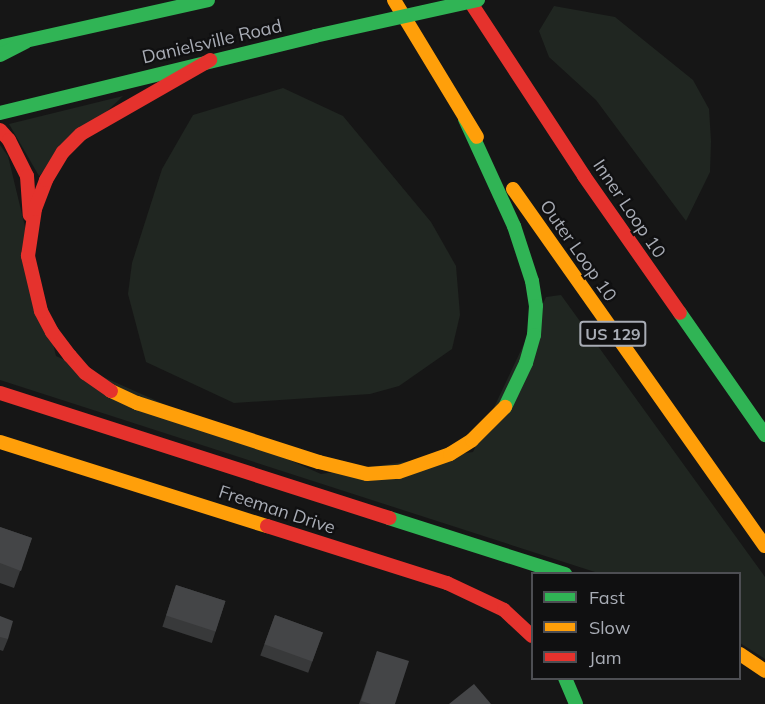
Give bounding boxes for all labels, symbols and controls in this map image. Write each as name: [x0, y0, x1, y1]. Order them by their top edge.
street label: Danielsville Road: [140, 15, 284, 69]
street label: Inner Loop 10: [588, 156, 670, 262]
street label: Outer Loop 10: [535, 196, 621, 306]
road number: US 129: [578, 321, 648, 347]
street label: Freeman Drive: [216, 481, 338, 539]
legend: [531, 572, 741, 680]
text: Fast: [589, 586, 625, 609]
text: Slow: [589, 616, 630, 639]
text: Jam: [589, 646, 622, 669]

